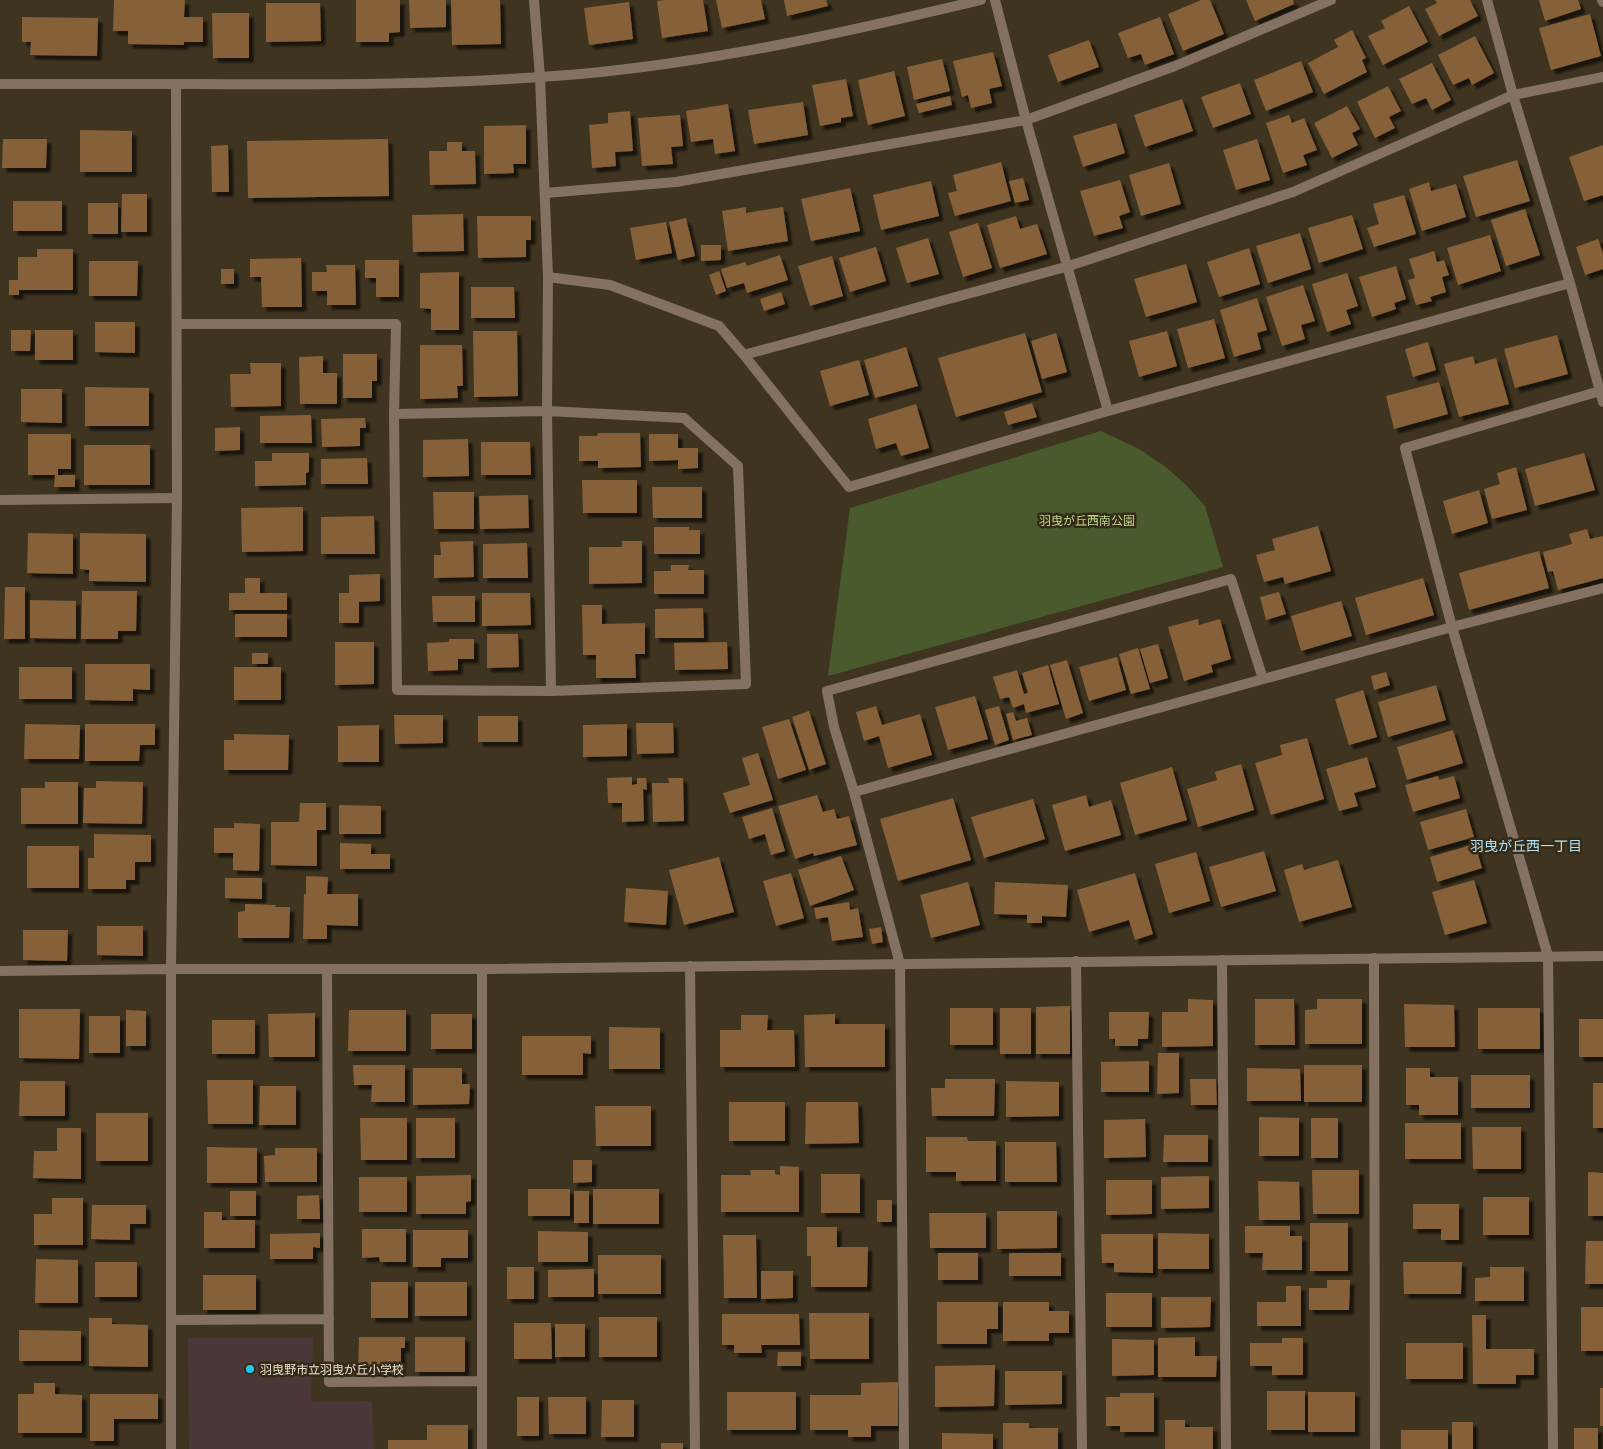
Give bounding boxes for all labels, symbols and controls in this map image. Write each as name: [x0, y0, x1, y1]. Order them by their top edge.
park label: 羽曳が丘西南公園: [1039, 512, 1135, 529]
district label: 羽曳が丘西一丁目: [1470, 836, 1582, 855]
place label: 羽曳野市立羽曳が丘小学校: [260, 1361, 404, 1378]
marker: 羽曳野市立羽曳が丘小学校: [244, 1363, 256, 1375]

